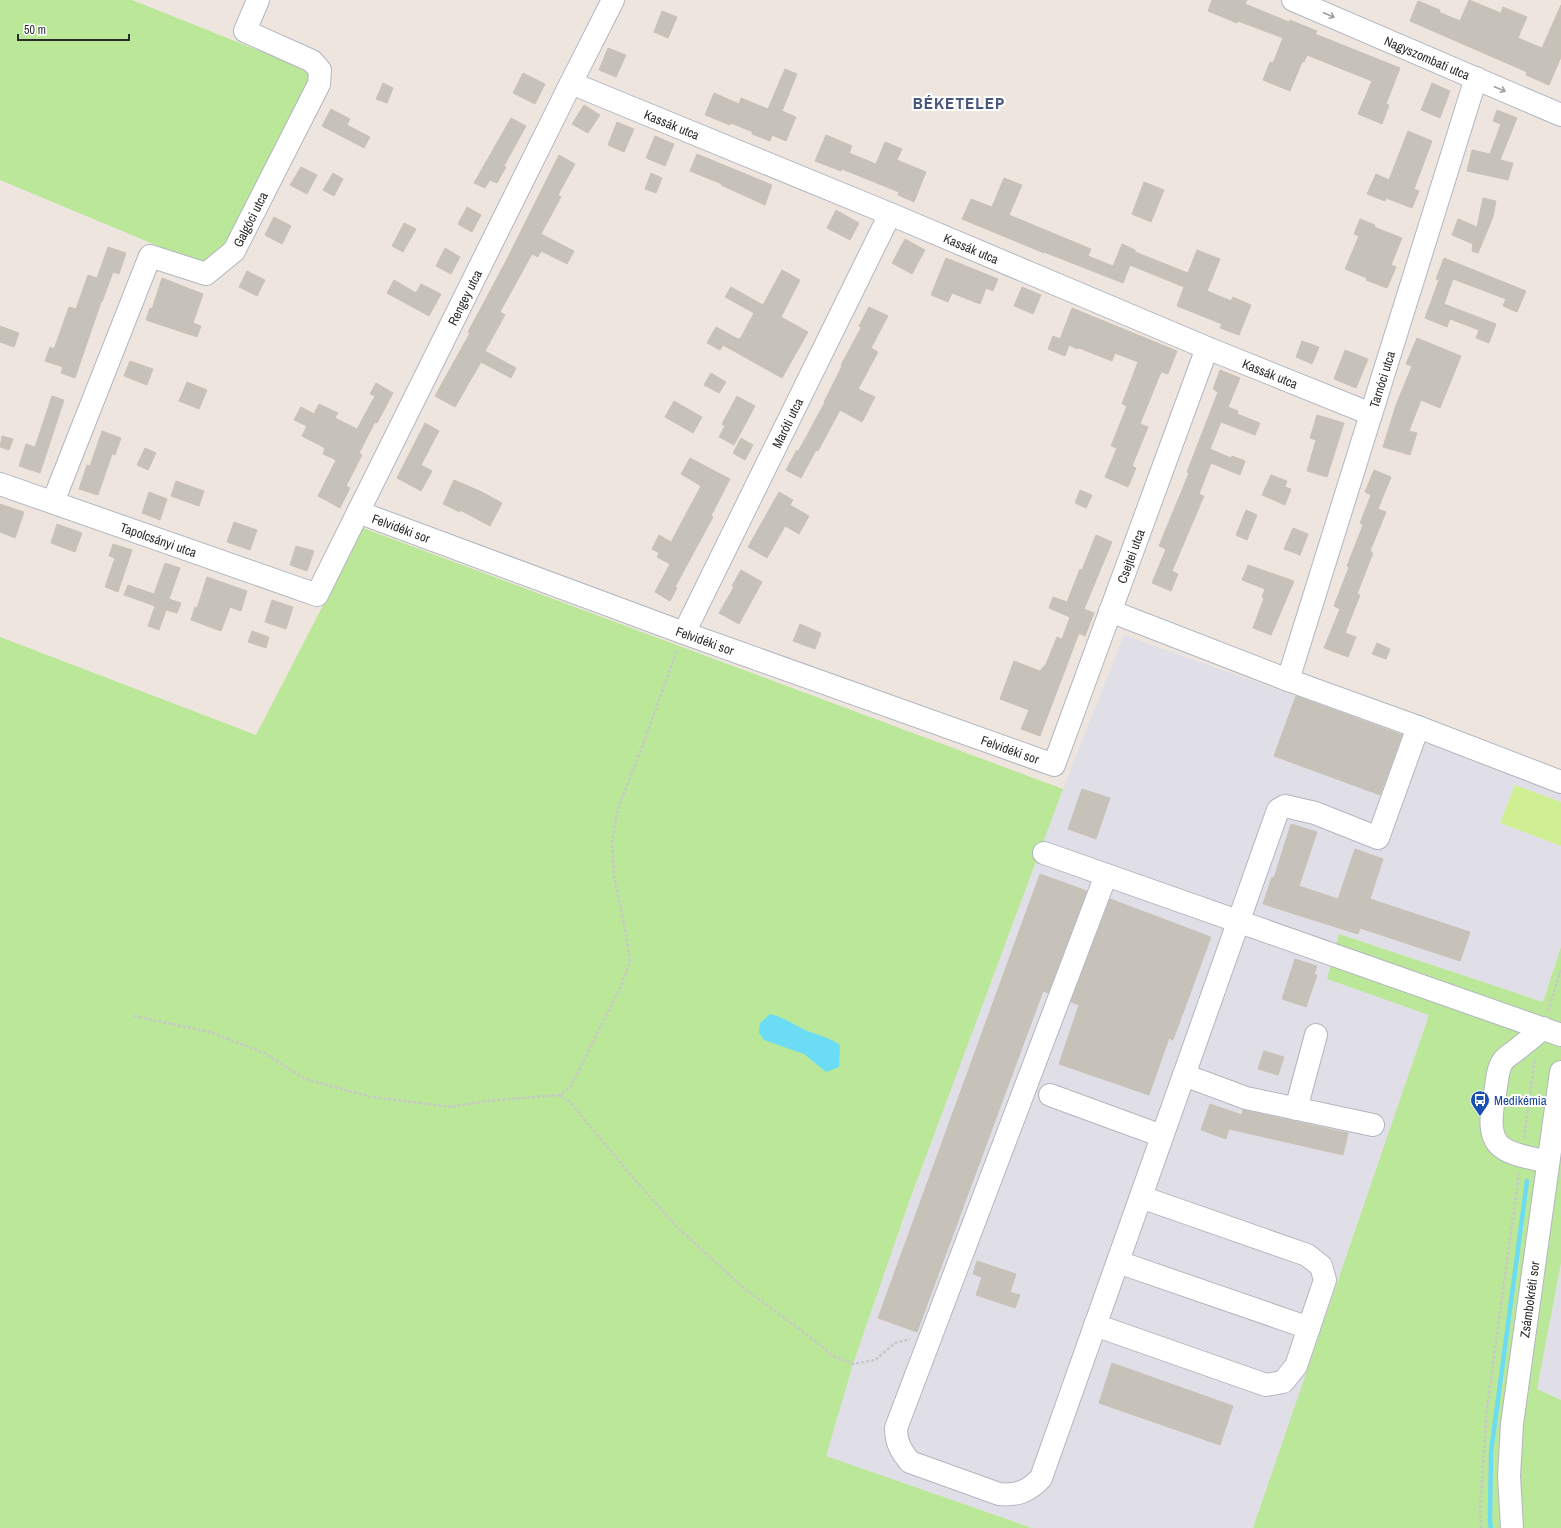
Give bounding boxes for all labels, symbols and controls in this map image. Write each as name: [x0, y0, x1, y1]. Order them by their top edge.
one-way arrow: [1323, 12, 1335, 20]
scale bar: [18, 16, 129, 42]
text: 50 m: [24, 22, 46, 38]
street label: Nagyszombati utca: [1382, 32, 1473, 83]
one-way arrow: [1494, 86, 1506, 93]
district label: BÉKETELEP: [913, 91, 1005, 114]
street label: Kassák utca: [642, 105, 702, 143]
street label: Galgóci utca: [229, 189, 271, 250]
street label: Kassák utca: [941, 229, 1001, 268]
street label: Rengey utca: [444, 267, 486, 328]
street label: Tarnóci utca: [1365, 349, 1399, 410]
street label: Kassák utca: [1240, 355, 1300, 392]
street label: Maróti utca: [768, 395, 807, 451]
street label: Felvidéki sor: [370, 509, 433, 547]
street label: Tapolcsányi utca: [118, 518, 199, 561]
street label: Csejtei utca: [1113, 527, 1148, 586]
street label: Felvidéki sor: [674, 622, 737, 659]
street label: Felvidéki sor: [979, 731, 1042, 768]
bus stop icon: Medikémia: [1469, 1089, 1491, 1117]
place label: Medikémia: [1494, 1092, 1547, 1109]
street label: Zsámbokréti sor: [1516, 1260, 1543, 1339]

